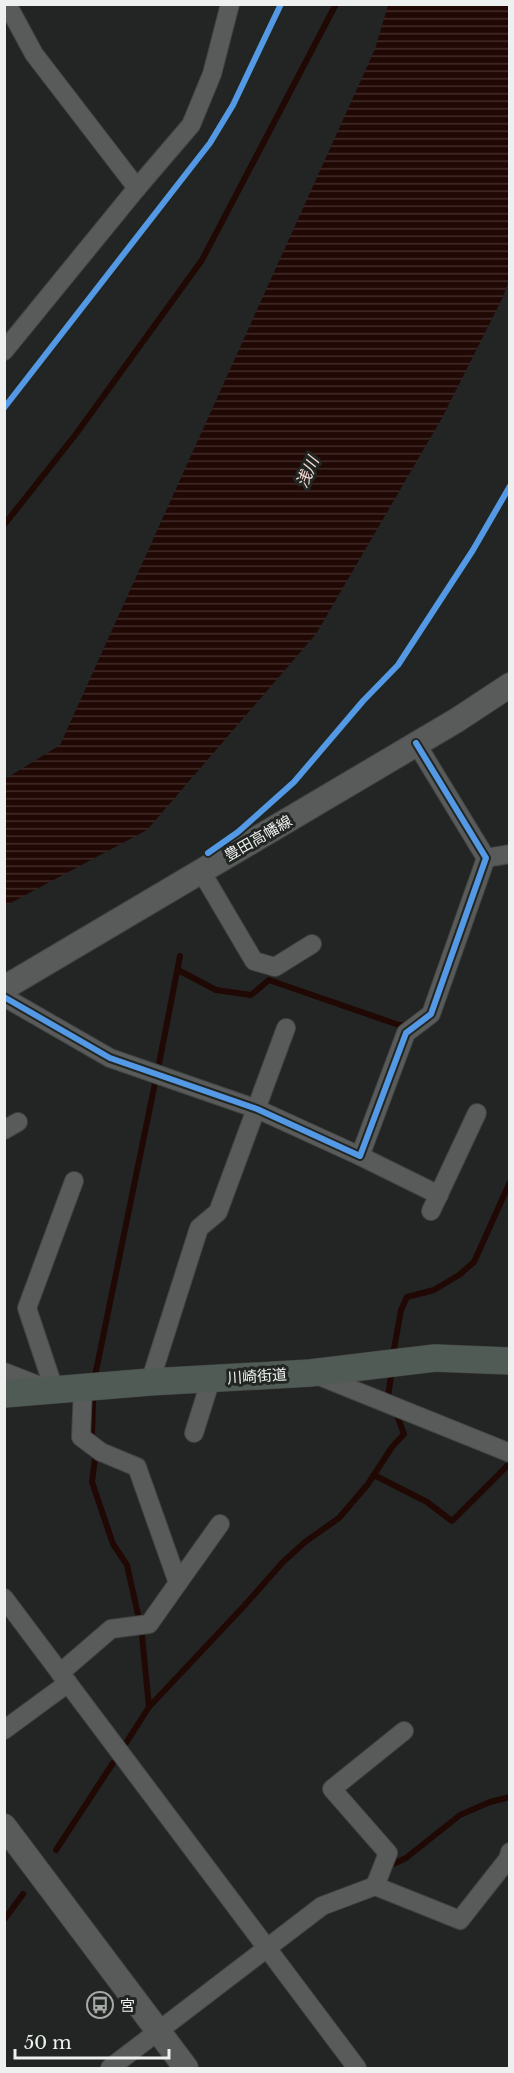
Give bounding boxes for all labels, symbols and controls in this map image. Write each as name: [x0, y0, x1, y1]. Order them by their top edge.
water label: 浅川: [291, 451, 323, 491]
street label: 豊田高幡線: [221, 811, 295, 865]
street label: 川崎街道: [226, 1364, 288, 1388]
bus stop icon: 宮: [85, 1990, 115, 2020]
place label: 宮: [120, 1996, 135, 2015]
scale bar: [15, 2022, 170, 2060]
text: 50 m: [24, 2032, 72, 2054]

